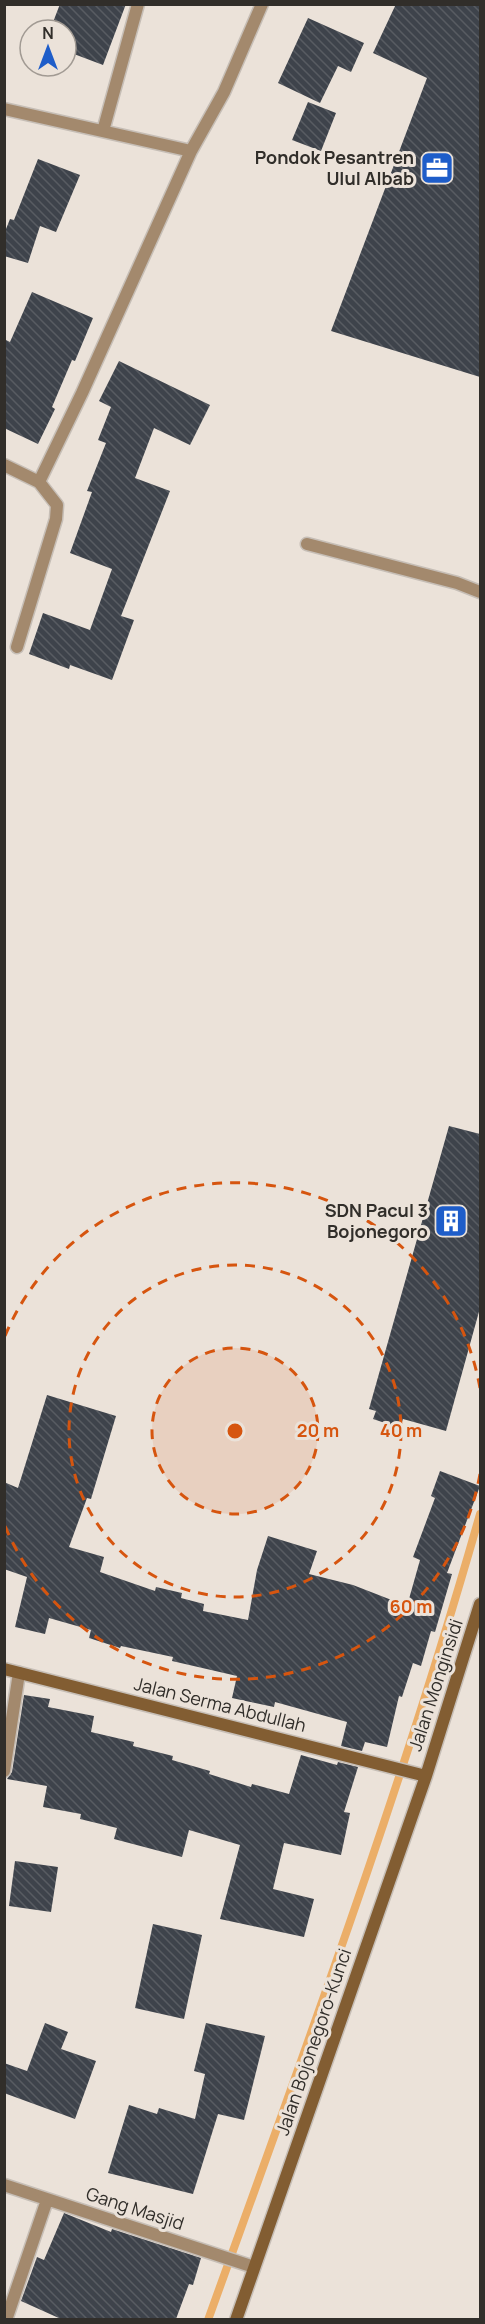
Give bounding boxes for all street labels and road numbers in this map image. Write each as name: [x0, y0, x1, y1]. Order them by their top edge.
street label: Jalan Monginsidi: [402, 1616, 468, 1754]
street label: Jalan Serma Abdullah: [132, 1671, 309, 1737]
street label: Jalan Bojonegoro-Kunci: [270, 1945, 356, 2138]
street label: Gang Masjid: [83, 2181, 187, 2235]

